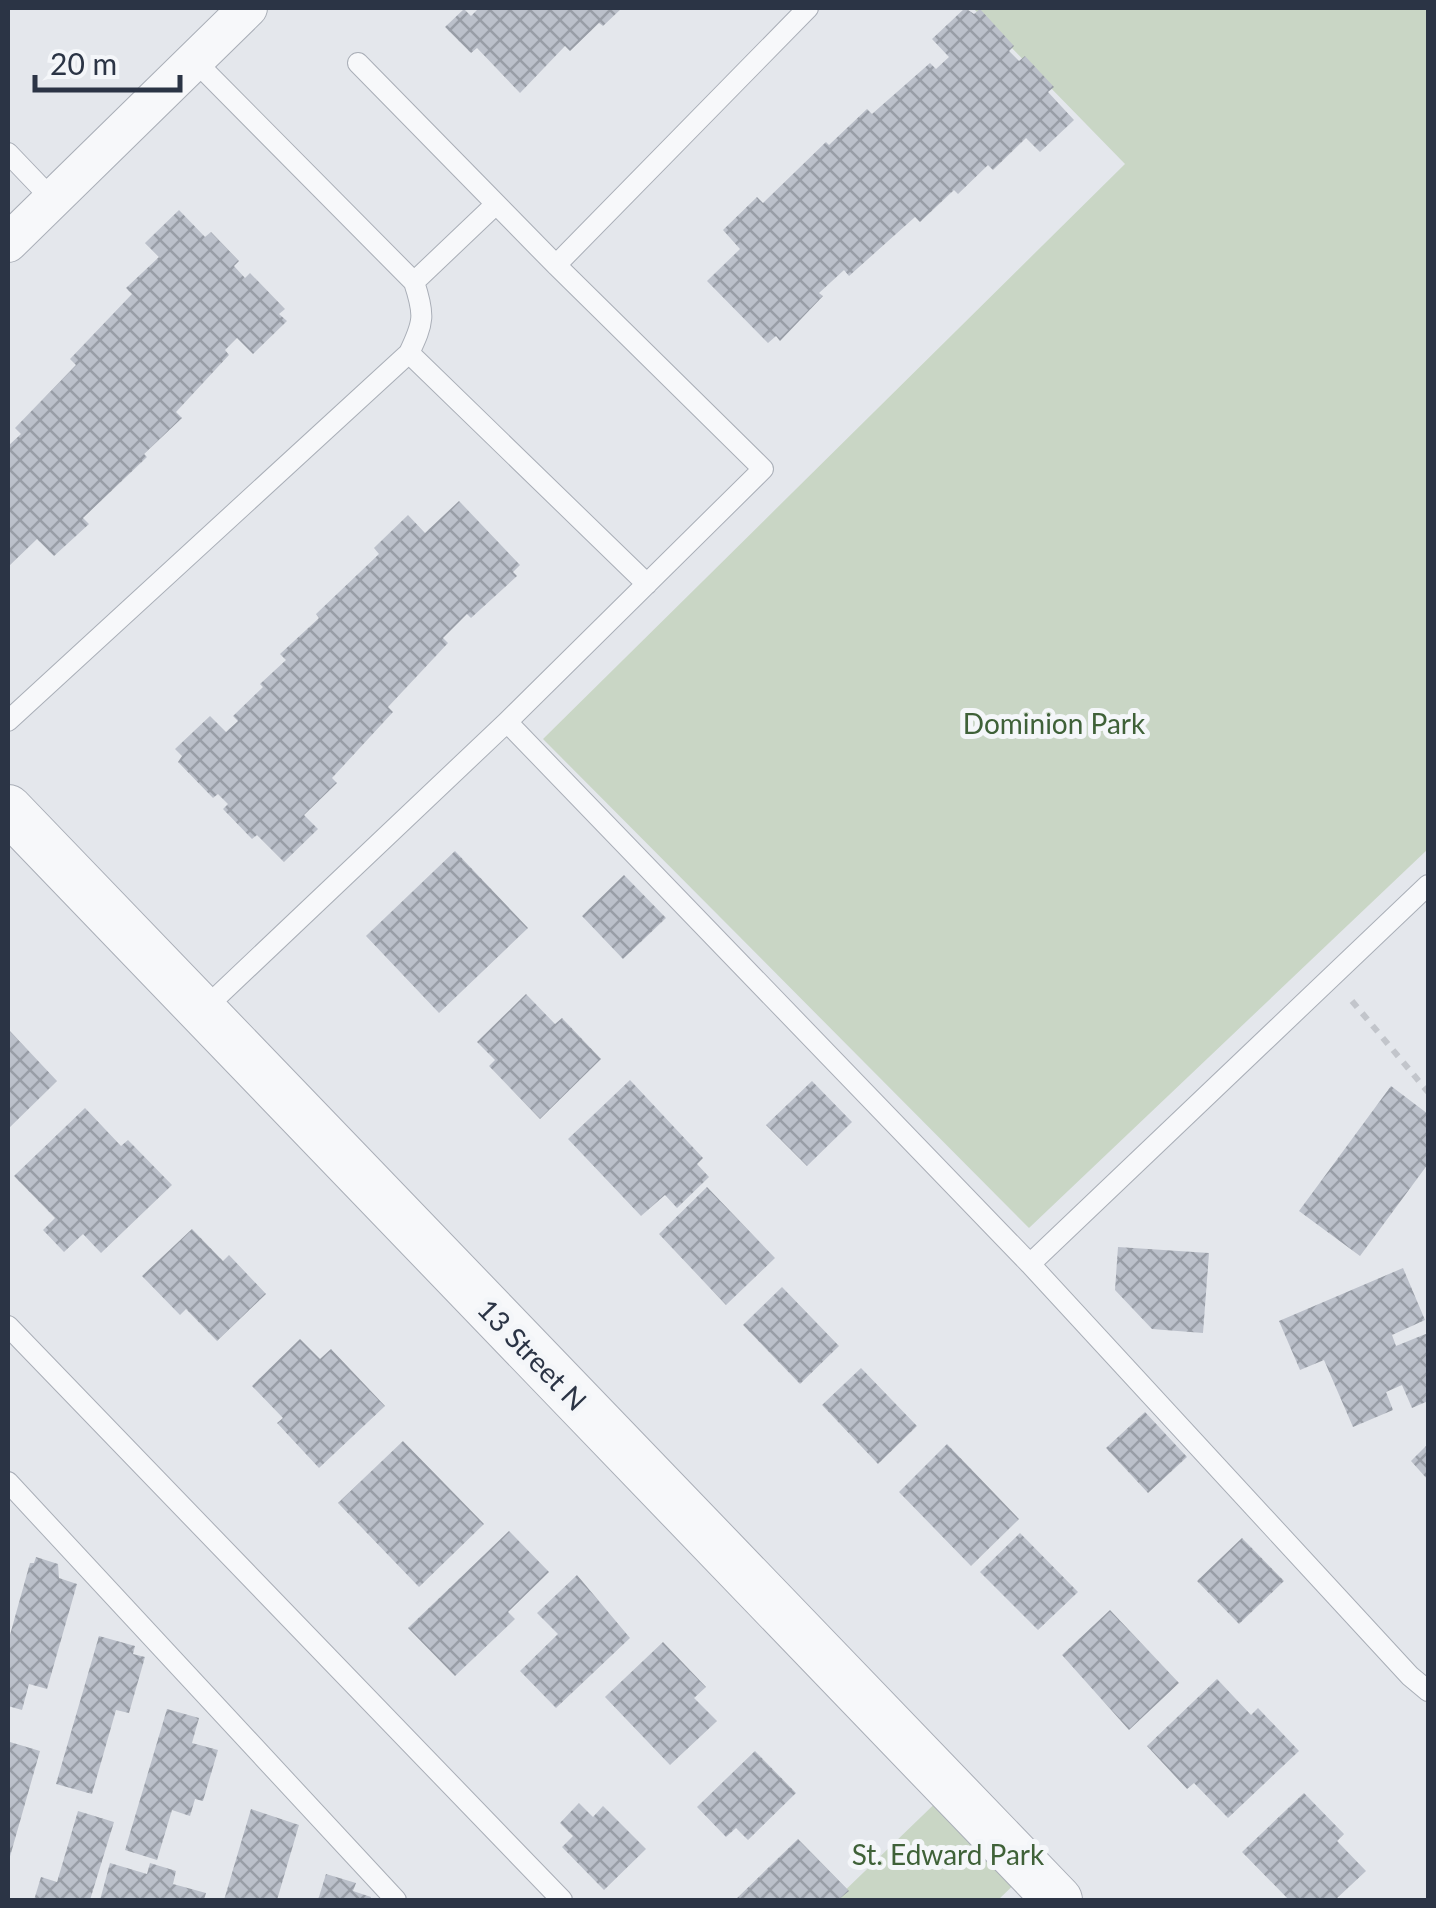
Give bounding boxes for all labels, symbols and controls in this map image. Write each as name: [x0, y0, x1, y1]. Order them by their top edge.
scale bar: [35, 30, 180, 92]
text: 20 m: [50, 45, 117, 81]
park label: Dominion Park: [963, 706, 1146, 740]
street label: 13 Street N: [471, 1291, 594, 1417]
park label: St. Edward Park: [852, 1837, 1045, 1871]

